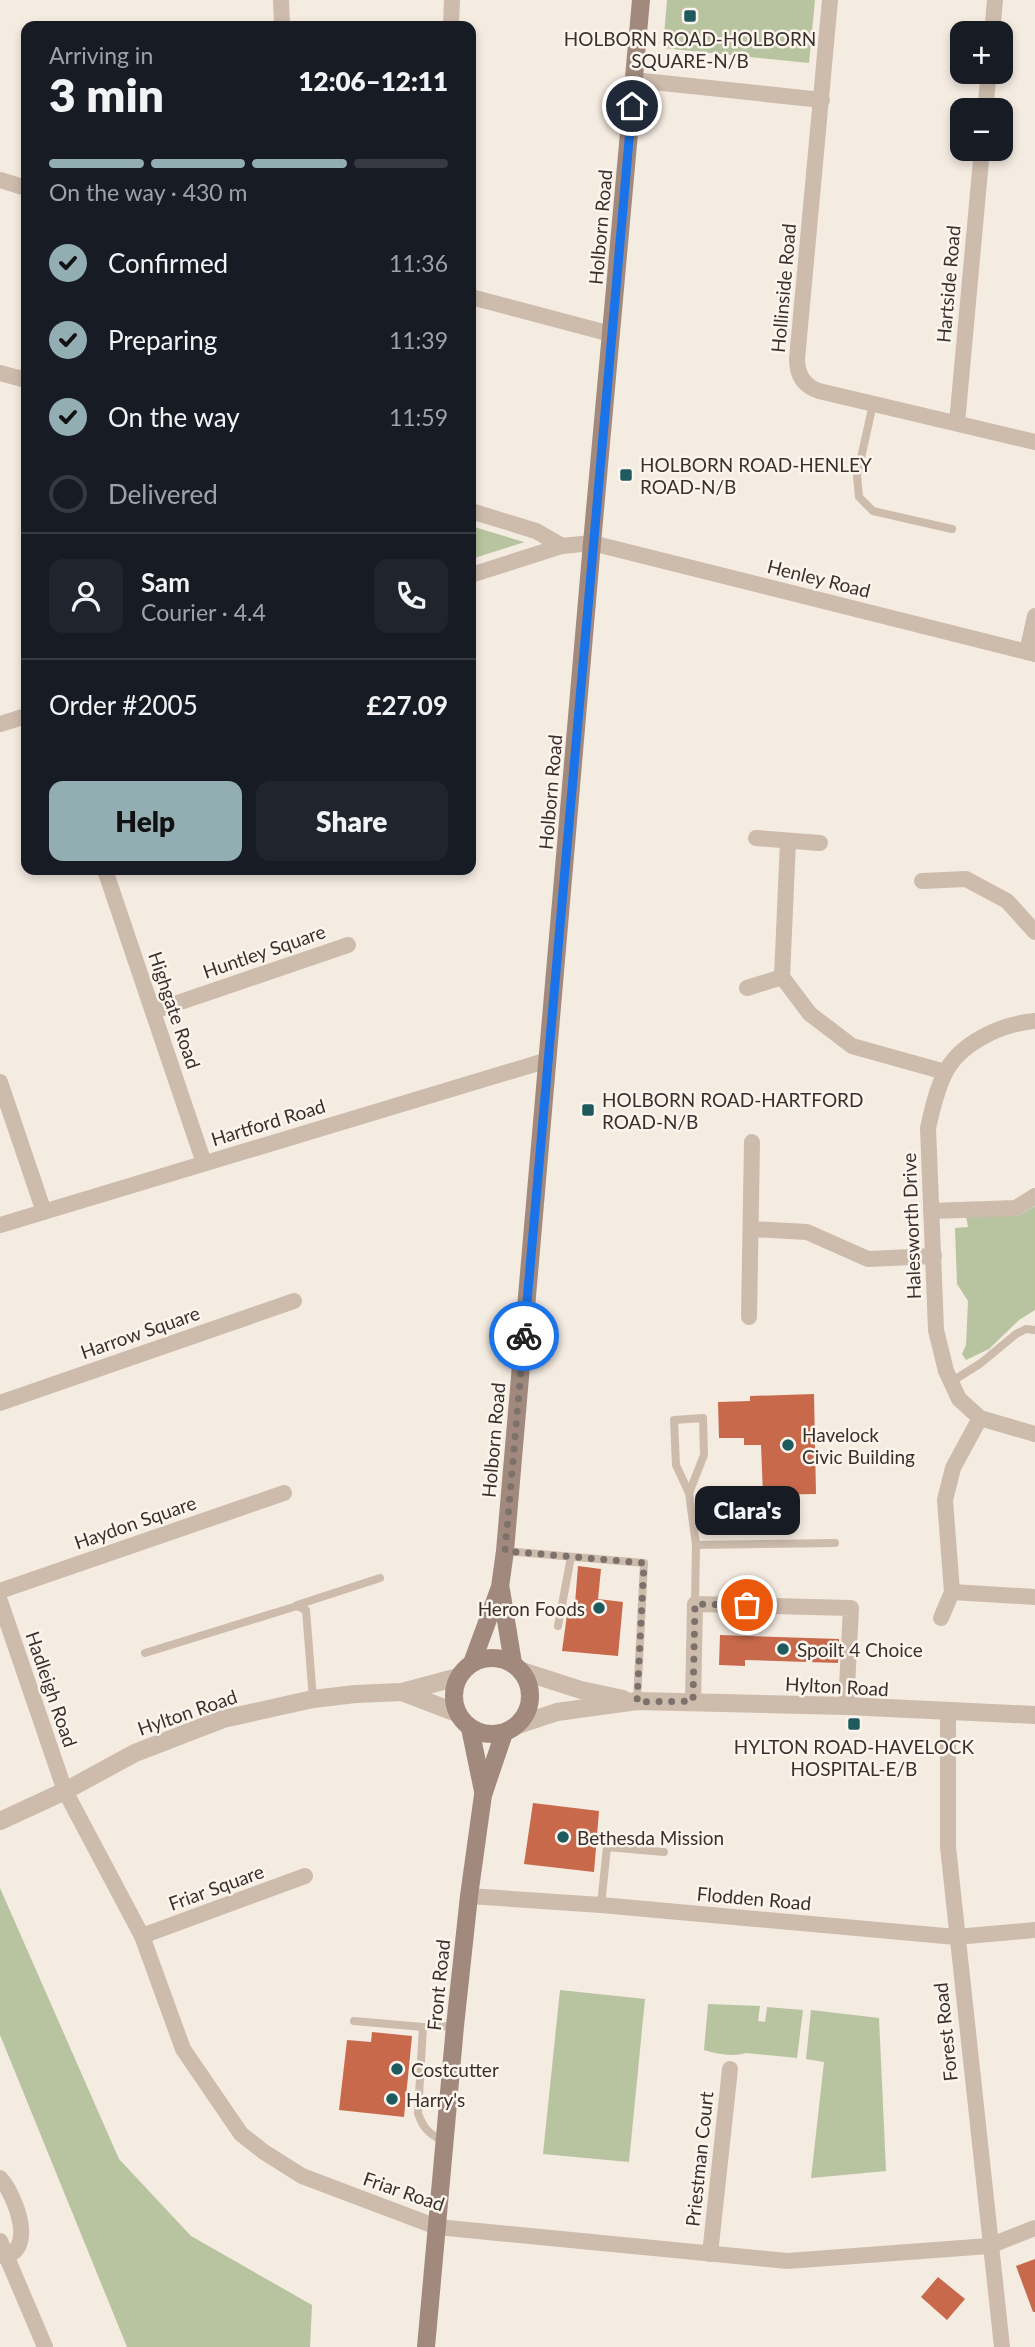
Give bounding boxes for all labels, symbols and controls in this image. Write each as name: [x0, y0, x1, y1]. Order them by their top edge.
marker: HOLBORN ROAD-HOLBORN SQUARE-N/B: [682, 8, 698, 24]
map controls: [950, 21, 1013, 161]
button: +: [950, 21, 1013, 84]
place label: HOLBORN ROAD-HOLBORN SQUARE-N/B: [564, 27, 816, 72]
text: Arriving in: [49, 41, 153, 69]
text: 12:06–12:11: [298, 65, 448, 97]
text: 3 min: [49, 67, 164, 122]
pin: [602, 76, 662, 136]
icon: home: [613, 87, 651, 125]
button: −: [950, 98, 1013, 161]
street label: Holborn Road: [584, 169, 616, 285]
text: On the way · 430 m: [49, 178, 248, 206]
street label: Hollinside Road: [766, 222, 800, 354]
street label: Hartside Road: [931, 224, 965, 344]
icon: check: [49, 244, 87, 282]
text: Confirmed: [108, 247, 228, 279]
text: 11:36: [389, 249, 448, 277]
icon: check: [49, 321, 87, 359]
text: Preparing: [108, 324, 217, 356]
text: 11:39: [389, 326, 448, 354]
icon: check: [49, 398, 87, 436]
text: On the way: [108, 401, 240, 433]
text: 11:59: [389, 403, 448, 431]
place label: HOLBORN ROAD-HENLEY ROAD-N/B: [640, 453, 872, 498]
marker: HOLBORN ROAD-HENLEY ROAD-N/B: [618, 467, 634, 483]
text: Delivered: [108, 478, 218, 510]
street label: Henley Road: [765, 554, 873, 602]
button: person: [49, 559, 123, 633]
button: phone: [374, 559, 448, 633]
text: Sam: [141, 566, 190, 598]
text: Courier · 4.4: [141, 598, 266, 626]
text: Order #2005: [49, 689, 198, 721]
text: £27.09: [366, 689, 448, 721]
street label: Holborn Road: [534, 734, 566, 850]
button: Help: [49, 781, 242, 861]
button: Share: [256, 781, 448, 861]
street label: Huntley Square: [200, 919, 328, 983]
street label: Highgate Road: [144, 948, 206, 1072]
place label: HOLBORN ROAD-HARTFORD ROAD-N/B: [602, 1088, 863, 1133]
street label: Hartford Road: [208, 1094, 328, 1150]
marker: HOLBORN ROAD-HARTFORD ROAD-N/B: [580, 1102, 596, 1118]
street label: Halesworth Drive: [897, 1152, 925, 1300]
street label: Harrow Square: [77, 1301, 203, 1363]
courier: [489, 1301, 559, 1371]
icon: bike: [505, 1317, 543, 1355]
street label: Holborn Road: [477, 1382, 509, 1498]
place label: Havelock Civic Building: [802, 1423, 915, 1468]
marker: Havelock Civic Building: [780, 1437, 796, 1453]
callout: Clara's: [694, 1486, 800, 1535]
street label: Haydon Square: [71, 1490, 199, 1554]
text: Clara's: [714, 1496, 781, 1524]
pin: [717, 1575, 777, 1635]
icon: bag: [728, 1586, 766, 1624]
place label: Heron Foods: [478, 1597, 585, 1620]
marker: Heron Foods: [591, 1600, 607, 1616]
street label: Hadleigh Road: [21, 1628, 83, 1750]
place label: Spoilt 4 Choice: [797, 1638, 923, 1661]
marker: Spoilt 4 Choice: [775, 1641, 791, 1657]
street label: Hylton Road: [785, 1672, 889, 1700]
street label: Hylton Road: [134, 1684, 240, 1740]
marker: HYLTON ROAD-HAVELOCK HOSPITAL-E/B: [846, 1716, 862, 1732]
place label: HYLTON ROAD-HAVELOCK HOSPITAL-E/B: [734, 1735, 975, 1780]
place label: Bethesda Mission: [577, 1826, 724, 1849]
marker: Bethesda Mission: [555, 1829, 571, 1845]
street label: Friar Square: [165, 1859, 267, 1915]
street label: Flodden Road: [696, 1882, 812, 1914]
street label: Front Road: [422, 1938, 454, 2032]
street label: Forest Road: [928, 1981, 962, 2083]
place label: Costcutter: [411, 2058, 499, 2081]
marker: Costcutter: [389, 2061, 405, 2077]
place label: Harry's: [406, 2088, 465, 2111]
street label: Priestman Court: [680, 2090, 718, 2228]
marker: Harry's: [384, 2091, 400, 2107]
street label: Friar Road: [360, 2166, 448, 2216]

